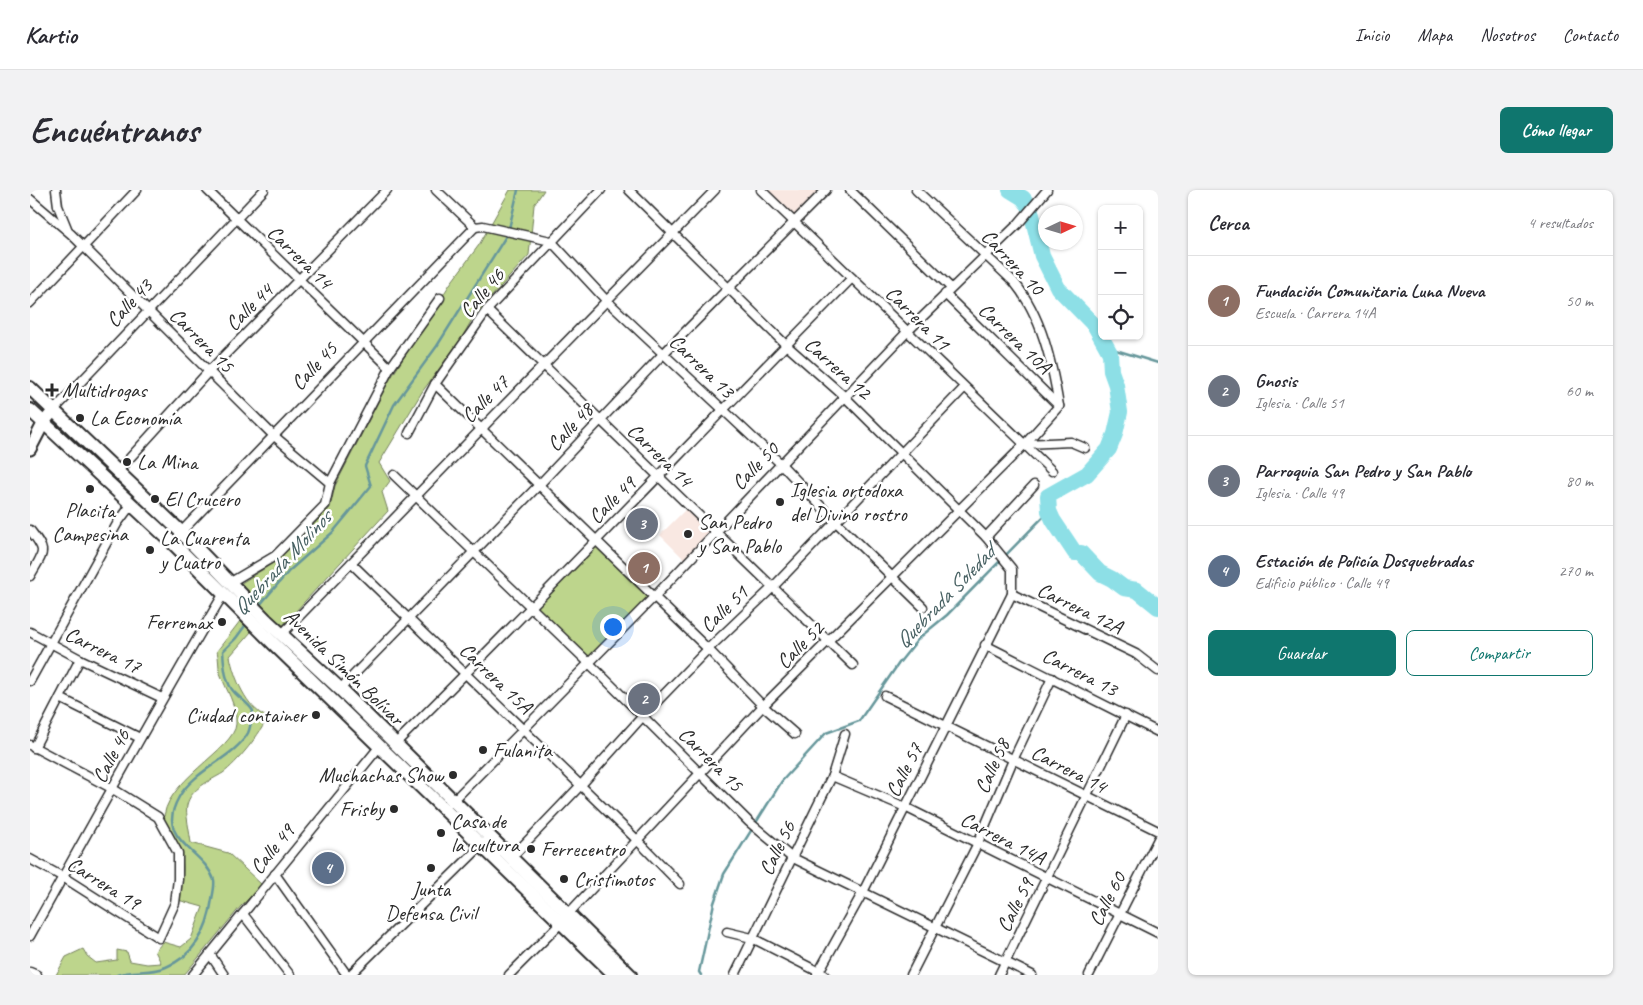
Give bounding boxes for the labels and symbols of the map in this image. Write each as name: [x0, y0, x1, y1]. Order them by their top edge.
north arrow: [1038, 205, 1083, 250]
street label: Carrera 14: [262, 219, 340, 296]
street label: Carrera 10: [976, 223, 1051, 302]
street label: Calle 46: [454, 262, 511, 323]
street label: Calle 43: [100, 272, 159, 333]
street label: Calle 44: [220, 276, 280, 336]
street label: Carrera 11: [880, 280, 957, 357]
street label: Carrera 10A: [973, 297, 1058, 380]
street label: Carrera 15: [164, 302, 241, 379]
street label: Carrera 13: [664, 328, 741, 405]
street label: Carrera 12: [799, 331, 878, 406]
street label: Calle 45: [285, 335, 344, 396]
street label: Calle 47: [456, 369, 515, 428]
place label: Multidrogas: [62, 377, 148, 403]
marker: Multidrogas: [46, 384, 58, 396]
street label: Calle 48: [541, 395, 601, 457]
place label: La Economía: [90, 405, 183, 431]
marker: La Economía: [74, 412, 86, 424]
street label: Carrera 14: [622, 417, 700, 494]
street label: Calle 50: [726, 435, 785, 496]
place label: La Mina: [137, 449, 200, 475]
marker: La Mina: [121, 456, 133, 468]
street label: Calle 49: [583, 470, 642, 529]
place label: Iglesia ortodoxa del Divino rostro: [790, 477, 908, 527]
marker: Placita Campesina: [84, 483, 96, 495]
place label: El Crucero: [165, 486, 241, 512]
marker: El Crucero: [149, 493, 161, 505]
marker: Iglesia ortodoxa del Divino rostro: [774, 496, 786, 508]
place label: Placita Campesina: [52, 497, 129, 547]
water label: Quebrada Molinos: [226, 502, 340, 621]
pin: 3: [626, 505, 658, 543]
place label: San Pedro y San Pablo: [696, 509, 783, 559]
place label: La Cuarenta y Cuatro: [158, 525, 250, 575]
marker: San Pedro y San Pablo: [682, 528, 694, 540]
water label: Quebrada Soledad: [889, 535, 1006, 654]
marker: La Cuarenta y Cuatro: [144, 544, 156, 556]
pin: 1: [628, 549, 660, 587]
street label: Carrera 12A: [1033, 576, 1128, 640]
street label: Calle 51: [694, 579, 755, 638]
street label: Avenida Simón Bolívar: [278, 603, 411, 732]
place label: Ferremax: [146, 609, 214, 635]
your location: [600, 614, 626, 640]
street label: Calle 52: [771, 615, 830, 674]
marker: Ferremax: [216, 616, 228, 628]
street label: Carrera 17: [61, 621, 147, 680]
street label: Carrera 15A: [454, 637, 539, 720]
street label: Carrera 13: [1038, 642, 1123, 703]
pin: 2: [628, 680, 660, 718]
place label: Ciudad container: [186, 702, 308, 728]
marker: Ciudad container: [310, 709, 322, 721]
street label: Carrera 15: [673, 721, 750, 798]
street label: Calle 46: [86, 724, 136, 787]
street label: Calle 58: [969, 732, 1017, 797]
place label: Fulanita: [493, 737, 554, 763]
street label: Calle 57: [879, 737, 929, 801]
street label: Carrera 14: [1027, 739, 1113, 800]
marker: Fulanita: [477, 744, 489, 756]
place label: Muchachas Show: [319, 762, 445, 788]
marker: Muchachas Show: [447, 769, 459, 781]
place label: Frisby: [340, 796, 386, 822]
marker: Frisby: [388, 803, 400, 815]
street label: Carrera 14A: [956, 806, 1051, 871]
place label: Casa de la cultura: [451, 808, 521, 858]
street label: Calle 56: [753, 816, 801, 879]
street label: Calle 49: [244, 817, 301, 879]
marker: Casa de la cultura: [435, 827, 447, 839]
place label: Ferrecentro: [541, 836, 627, 862]
marker: Ferrecentro: [525, 843, 537, 855]
pin: 4: [312, 849, 344, 887]
street label: Carrera 19: [63, 850, 147, 916]
marker: Junta Defensa Civil: [425, 862, 437, 874]
place label: Cristimotos: [574, 866, 656, 892]
street label: Calle 60: [1082, 866, 1132, 930]
street label: Calle 59: [990, 872, 1040, 936]
marker: Cristimotos: [558, 873, 570, 885]
place label: Junta Defensa Civil: [386, 876, 480, 926]

